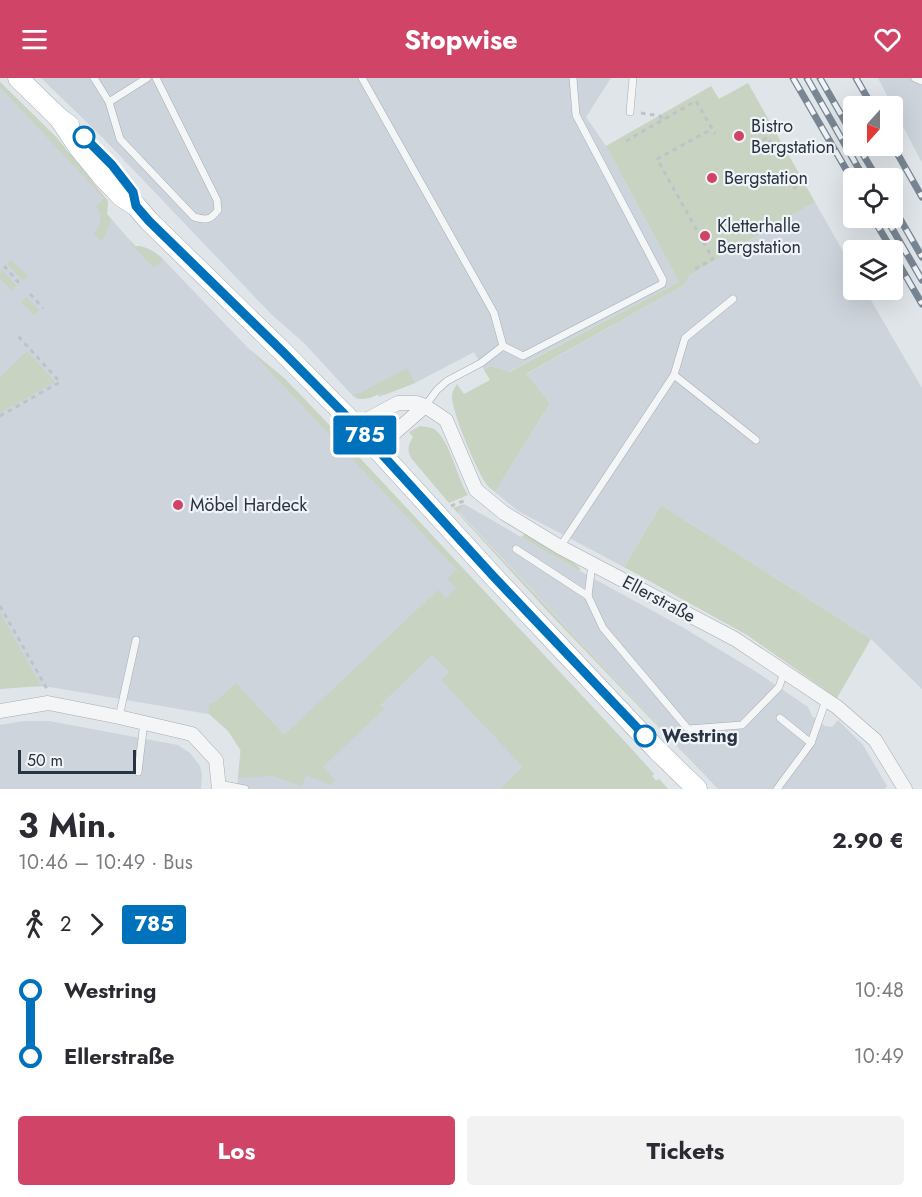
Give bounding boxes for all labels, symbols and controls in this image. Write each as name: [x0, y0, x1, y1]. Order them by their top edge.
text: Stopwise: [404, 20, 518, 59]
icon: menu: [18, 23, 51, 56]
icon: heart: [871, 23, 904, 56]
north arrow: [843, 96, 903, 156]
map controls: [843, 96, 903, 300]
place label: Bistro Bergstation: [751, 113, 835, 160]
unlabelled marker: [73, 126, 95, 148]
marker: Bistro Bergstation: [732, 129, 746, 143]
place label: Bergstation: [724, 165, 808, 191]
button: locate: [843, 168, 903, 228]
marker: Bergstation: [705, 171, 719, 185]
place label: Kletterhalle Bergstation: [717, 213, 801, 260]
marker: Kletterhalle Bergstation: [698, 229, 712, 243]
button: layers: [843, 240, 903, 300]
line badge: 785: [330, 416, 400, 454]
text: 785: [345, 420, 385, 450]
place label: Möbel Hardeck: [190, 492, 307, 518]
marker: Möbel Hardeck: [171, 498, 185, 512]
street label: Ellerstraße: [618, 569, 700, 629]
place label: Westring: [662, 723, 738, 749]
marker: Westring: [634, 725, 656, 747]
scale bar: [18, 747, 136, 774]
text: 50 m: [27, 749, 63, 772]
text: 3 Min.: [18, 802, 117, 849]
text: 2.90 €: [832, 824, 904, 856]
text: 10:46 – 10:49 · Bus: [18, 848, 193, 877]
icon: walk: [18, 908, 51, 941]
icon: forward: [80, 908, 113, 941]
text: 785: [134, 909, 174, 939]
text: 2: [60, 910, 71, 939]
text: Westring: [64, 974, 157, 1006]
text: 10:48: [854, 976, 904, 1005]
text: Ellerstraße: [64, 1040, 175, 1072]
text: 10:49: [854, 1042, 904, 1071]
button: Los: [18, 1116, 455, 1185]
button: Tickets: [467, 1116, 904, 1185]

